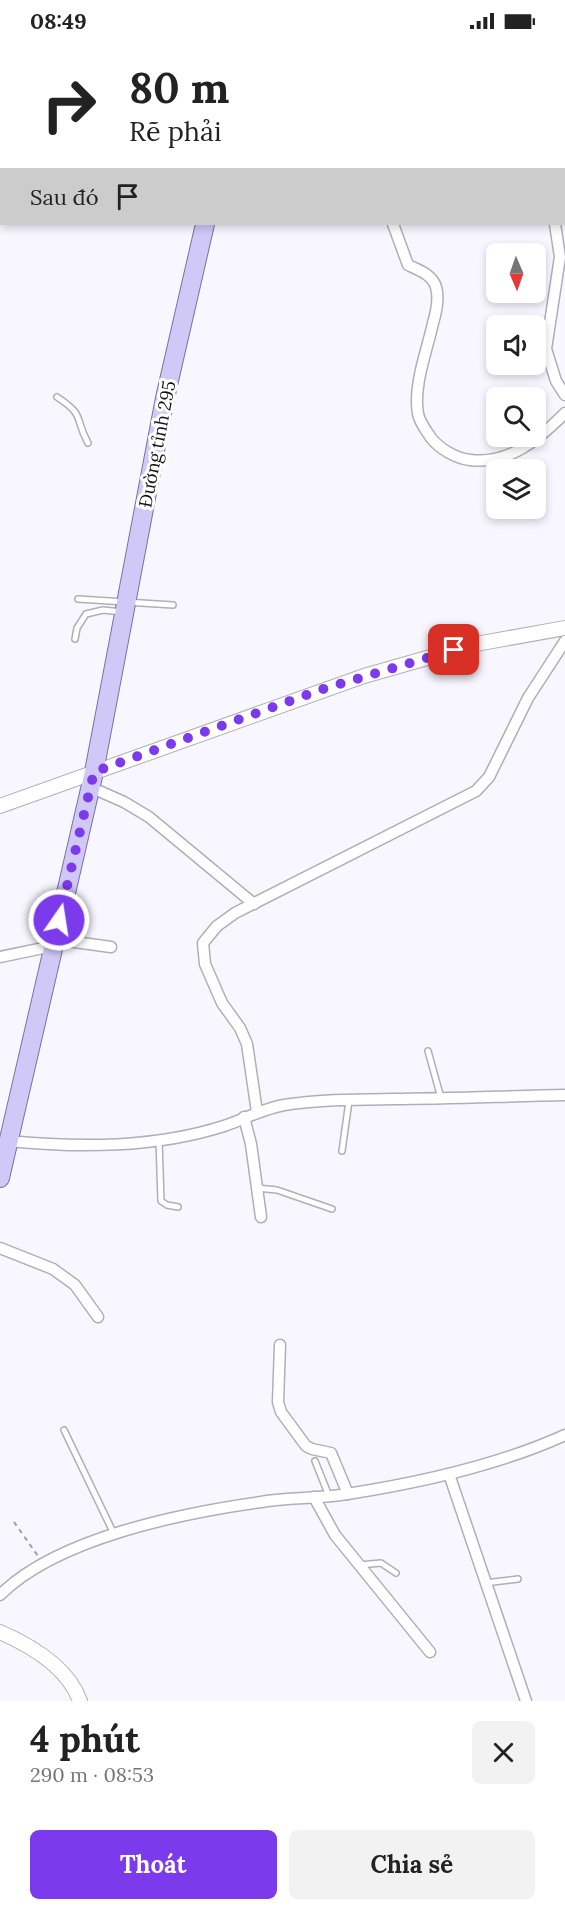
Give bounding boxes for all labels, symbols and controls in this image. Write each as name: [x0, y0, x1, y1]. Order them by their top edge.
text: 08:49: [30, 7, 87, 35]
text: 80 m: [129, 61, 229, 115]
icon: right: [30, 66, 108, 144]
text: Rẽ phải: [129, 114, 222, 148]
icon: arrive: [111, 180, 144, 213]
text: Sau đó: [30, 183, 99, 211]
north arrow: [486, 243, 546, 303]
map controls: [486, 243, 546, 519]
button: sound: [486, 315, 546, 375]
street label: Đường tỉnh 295: [133, 379, 181, 509]
button: search: [486, 387, 546, 447]
button: layers: [486, 459, 546, 519]
pin: [428, 624, 479, 675]
icon: arrive: [437, 633, 470, 666]
position arrow: [27, 888, 91, 952]
text: 4 phút: [30, 1716, 140, 1762]
button: close: [472, 1721, 535, 1784]
text: 290 m · 08:53: [30, 1762, 154, 1787]
button: Thoát: [30, 1830, 277, 1899]
button: Chia sẻ: [289, 1830, 535, 1899]

